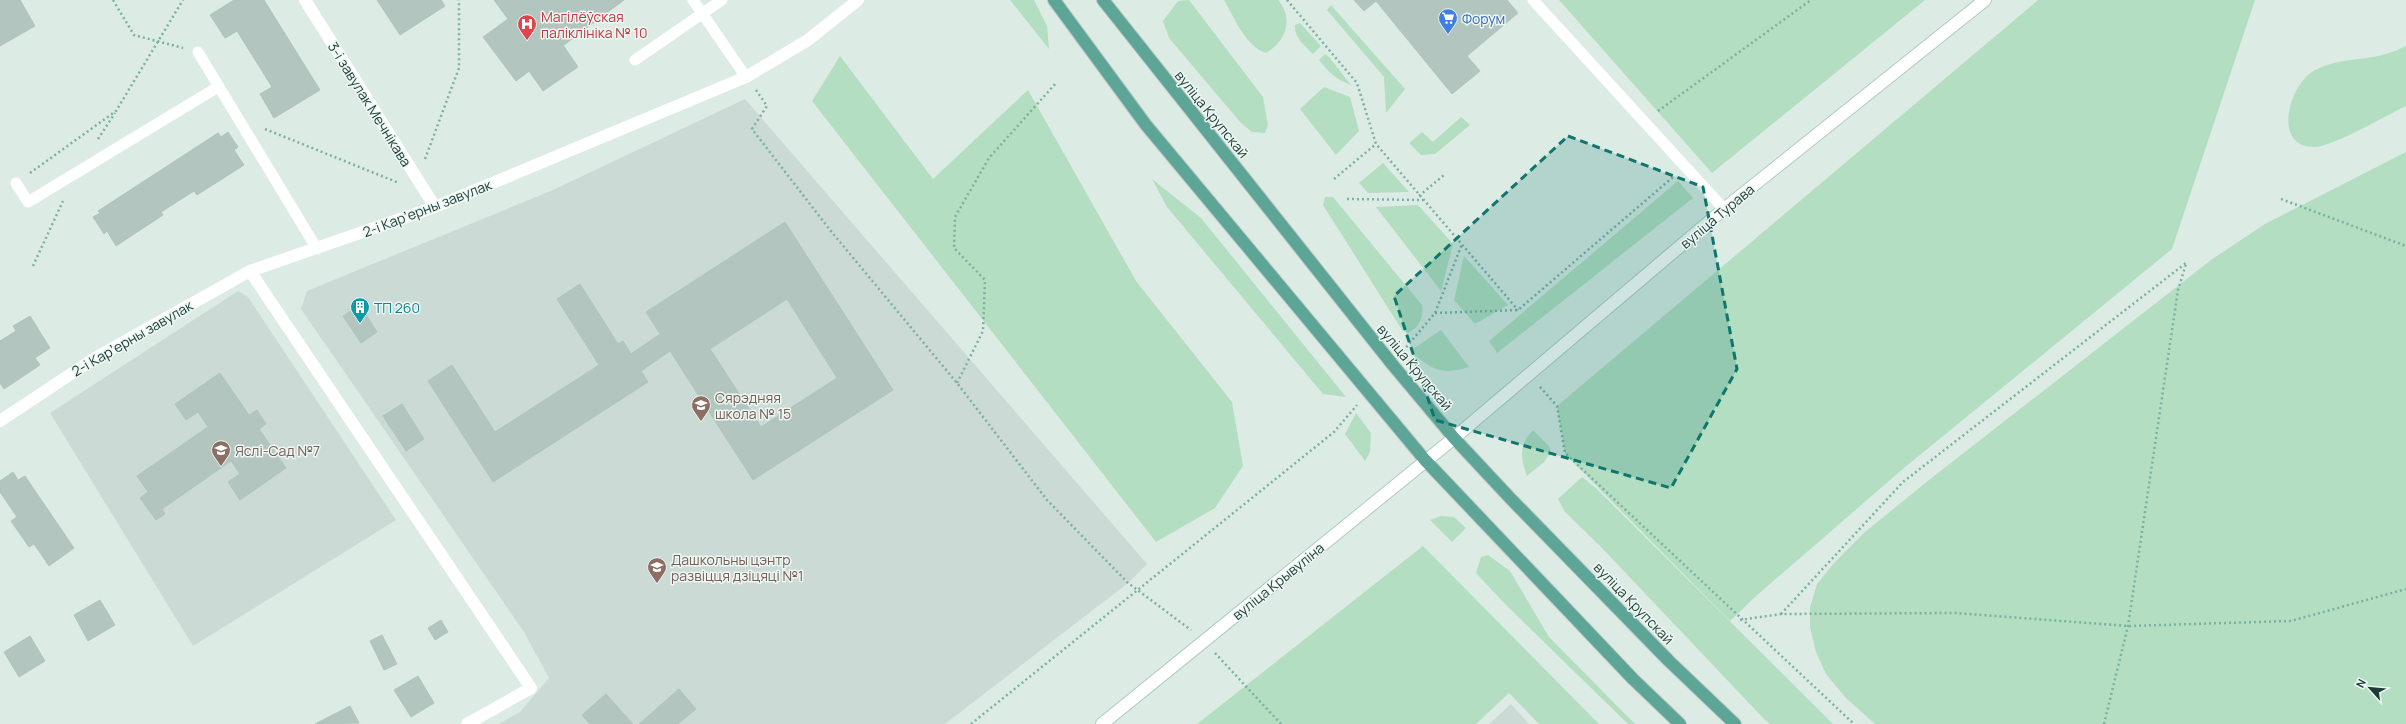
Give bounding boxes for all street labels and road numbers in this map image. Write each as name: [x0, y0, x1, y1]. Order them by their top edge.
street label: 3-і завулак Мечнікава: [324, 38, 416, 170]
street label: вуліца Крупскай: [1171, 66, 1253, 162]
street label: 2-і Карʼерны завулак: [360, 174, 495, 241]
street label: вуліца Турава: [1676, 179, 1758, 253]
street label: 2-і Карʼерны завулак: [68, 295, 197, 380]
street label: вуліца Крупскай: [1373, 320, 1457, 414]
street label: вуліца Крывуліна: [1228, 538, 1328, 624]
street label: вуліца Крупскай: [1590, 558, 1678, 648]

